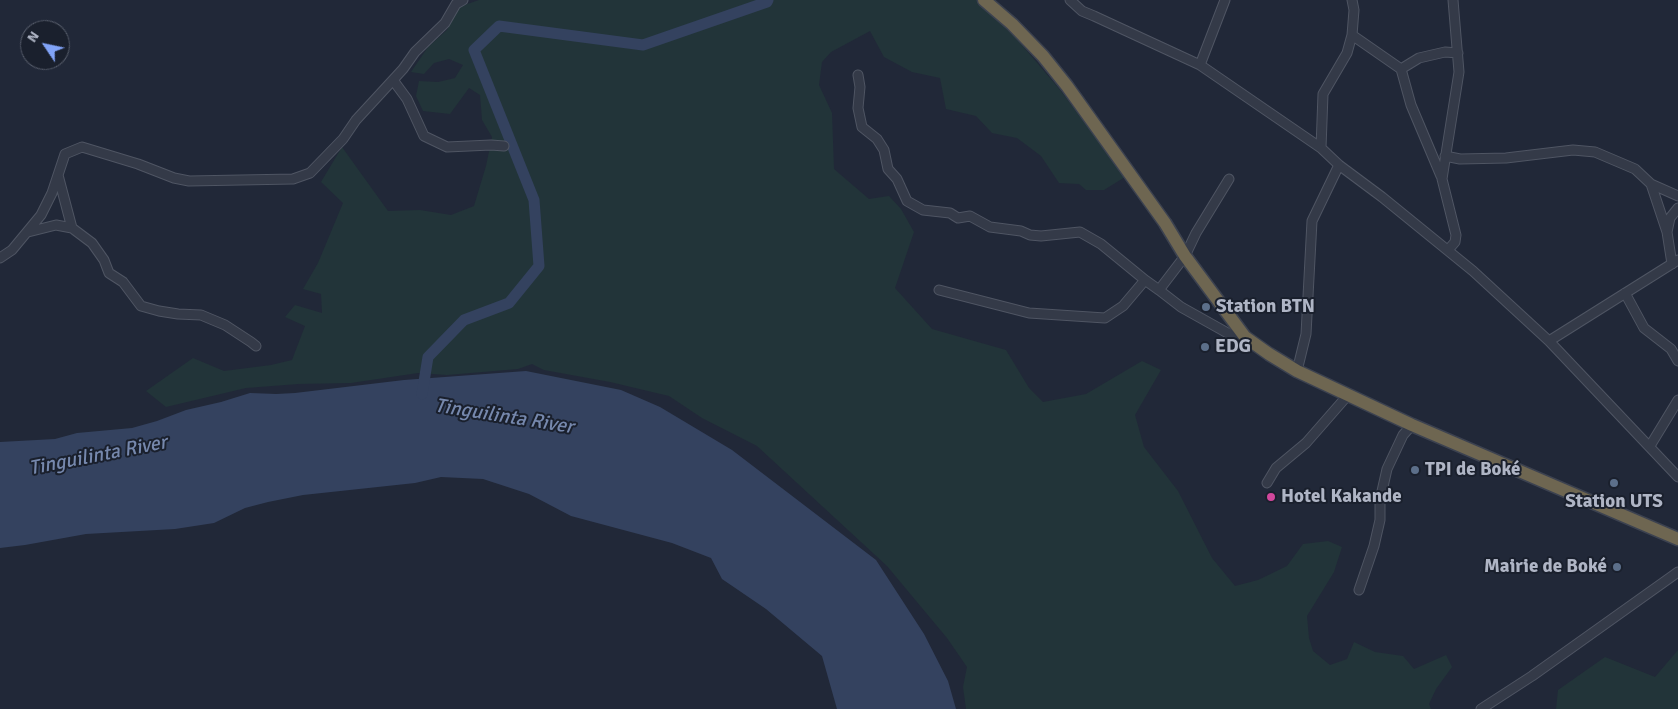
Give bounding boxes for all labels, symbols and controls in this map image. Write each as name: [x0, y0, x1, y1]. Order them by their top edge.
north arrow: [20, 20, 70, 70]
text: N: [23, 28, 43, 46]
place label: Station BTN: [1216, 296, 1315, 318]
marker: Station BTN: [1200, 301, 1212, 313]
place label: EDG: [1215, 336, 1251, 358]
marker: EDG: [1199, 341, 1211, 353]
water label: Tinguilinta River: [433, 394, 575, 440]
water label: Tinguilinta River: [27, 431, 169, 481]
place label: TPI de Boké: [1425, 459, 1521, 481]
marker: TPI de Boké: [1409, 464, 1421, 476]
marker: Station UTS: [1608, 477, 1620, 489]
place label: Hotel Kakande: [1281, 486, 1402, 508]
marker: Hotel Kakande: [1265, 491, 1277, 503]
place label: Station UTS: [1565, 491, 1663, 513]
place label: Mairie de Boké: [1484, 556, 1607, 578]
marker: Mairie de Boké: [1611, 561, 1623, 573]

